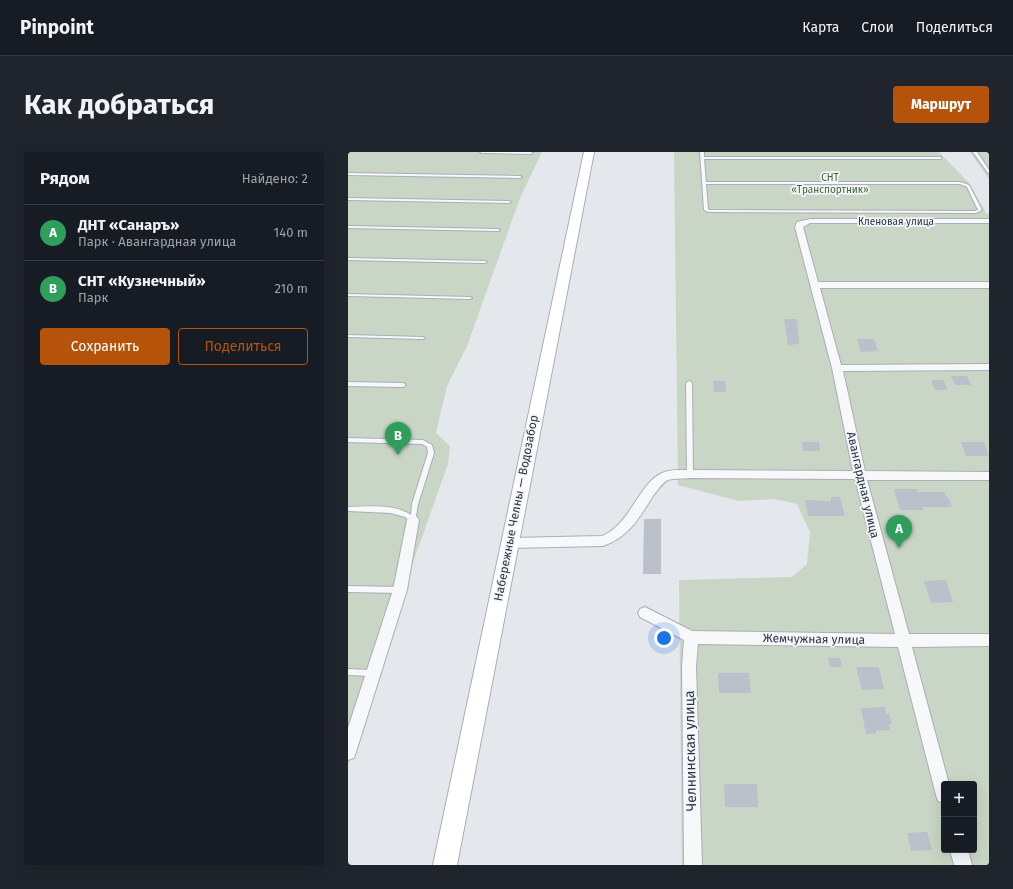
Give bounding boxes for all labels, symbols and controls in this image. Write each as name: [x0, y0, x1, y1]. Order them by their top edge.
text: Pinpoint: [20, 16, 94, 39]
text: Карта: [802, 19, 839, 36]
text: Слои: [861, 19, 894, 36]
text: Поделиться: [916, 19, 993, 36]
button: Маршрут: [893, 86, 989, 123]
text: Как добраться: [24, 88, 214, 121]
text: Рядом: [40, 168, 90, 189]
text: Найдено: 2: [242, 171, 308, 186]
park label: СНТ «Транспортник»: [791, 172, 869, 196]
text: ДНТ «Санаръ»: [78, 216, 179, 234]
street label: Кленовая улица: [858, 216, 934, 228]
text: A: [49, 225, 57, 240]
text: 140 m: [274, 225, 308, 240]
text: Парк · Авангардная улица: [78, 234, 236, 249]
text: СНТ «Кузнечный»: [78, 272, 206, 290]
text: B: [49, 281, 57, 296]
text: 210 m: [274, 281, 308, 296]
text: Парк: [78, 290, 108, 305]
button: Сохранить: [40, 328, 170, 365]
button: Поделиться: [178, 328, 308, 365]
street label: Набережные Челны — Водозабор: [491, 414, 541, 602]
pin: B: [385, 422, 411, 455]
street label: Авангардная улица: [844, 430, 882, 540]
pin: A: [886, 515, 912, 548]
your location: [654, 628, 674, 648]
street label: Жемчужная улица: [763, 631, 865, 647]
street label: Челнинская улица: [681, 690, 700, 812]
map controls: [941, 781, 977, 853]
button: +: [941, 781, 977, 817]
button: −: [941, 817, 977, 853]

